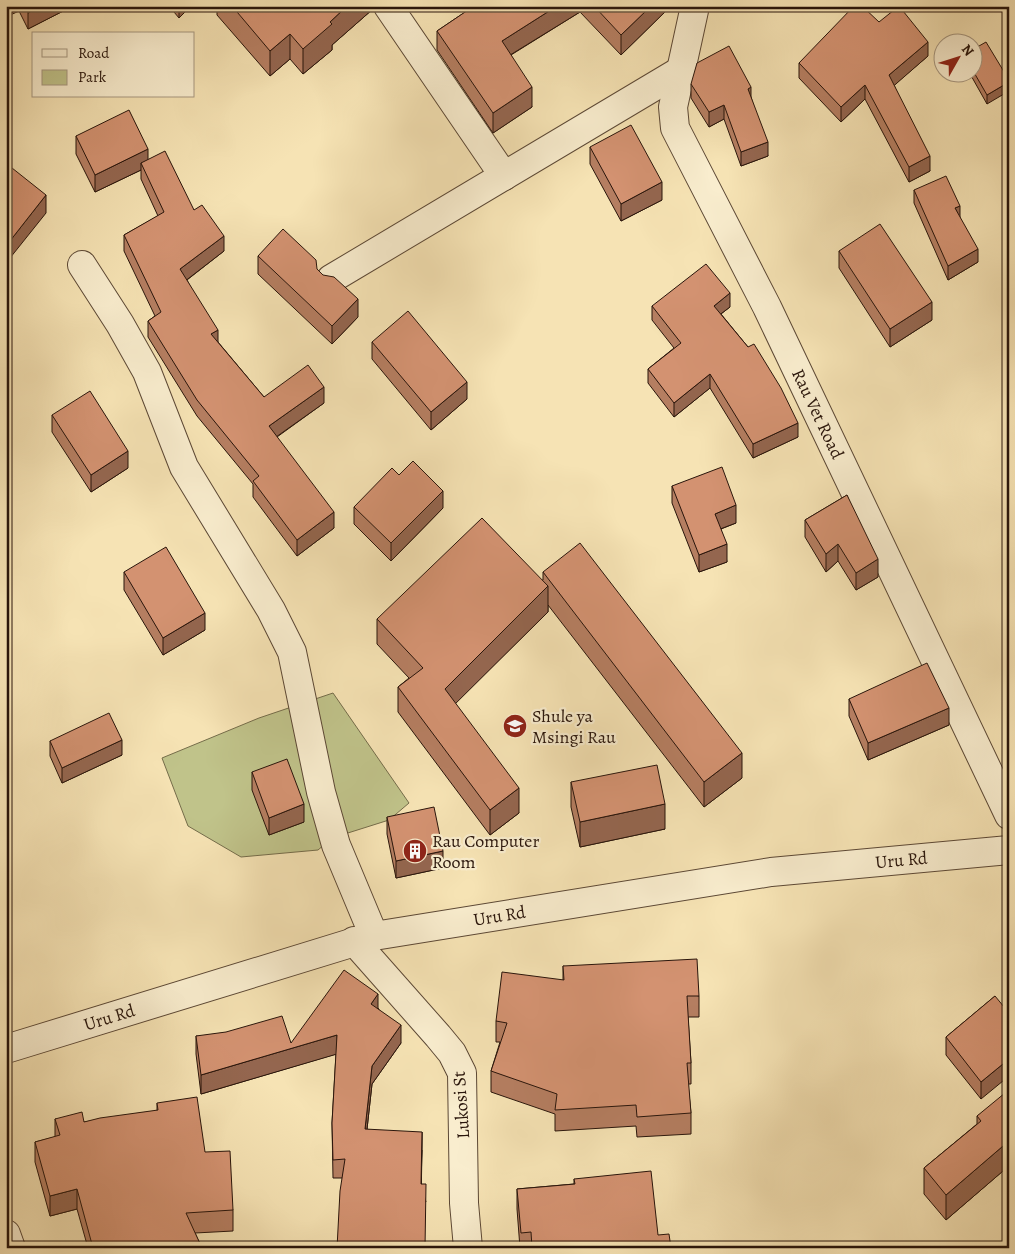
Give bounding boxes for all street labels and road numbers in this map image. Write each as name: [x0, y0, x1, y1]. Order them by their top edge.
street label: Rau Vet Road: [786, 365, 850, 463]
street label: Uru Rd: [874, 846, 929, 874]
street label: Uru Rd: [472, 900, 527, 932]
street label: Uru Rd: [81, 998, 138, 1036]
street label: Lukosi St: [447, 1070, 475, 1140]

